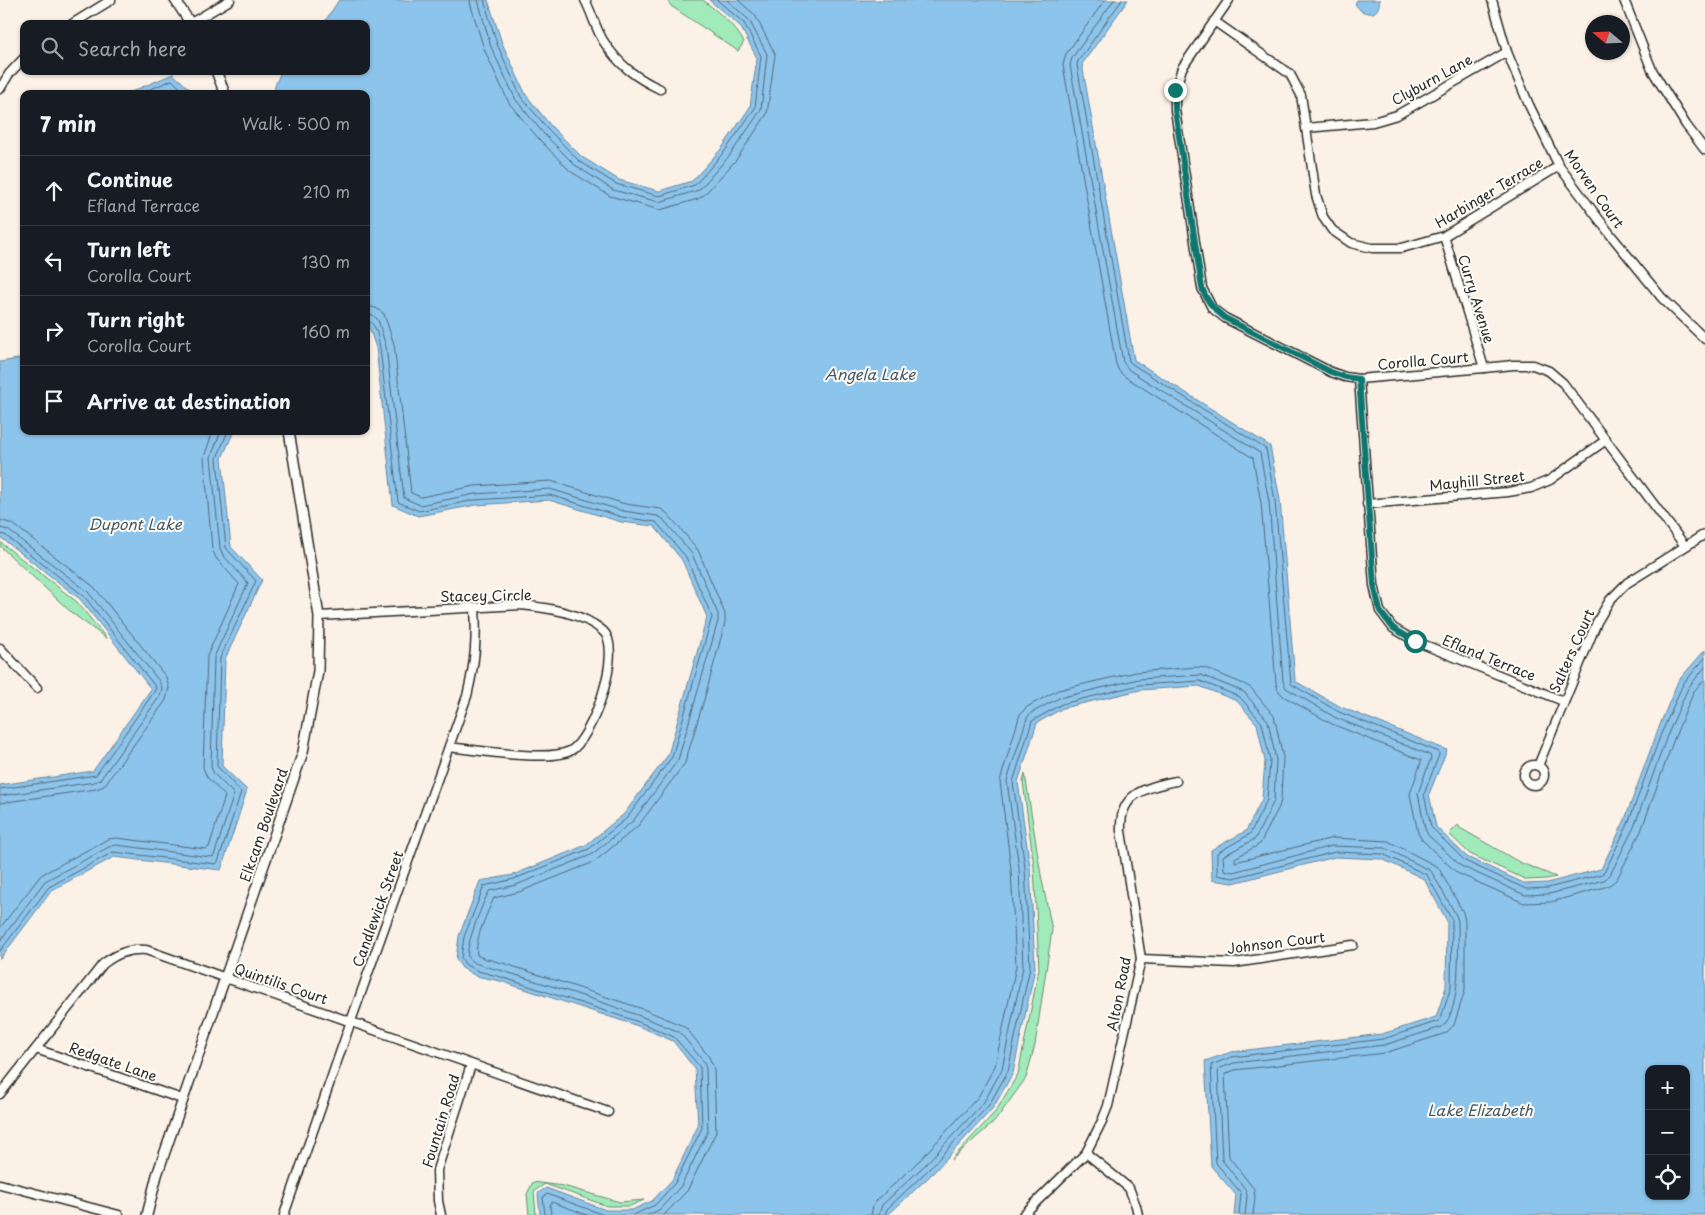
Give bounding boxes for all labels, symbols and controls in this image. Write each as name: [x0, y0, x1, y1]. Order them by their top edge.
north arrow: [1585, 15, 1630, 60]
search box: [20, 20, 370, 75]
icon: search: [38, 34, 66, 62]
text: Search here: [78, 34, 187, 62]
street label: Clyburn Lane: [1388, 48, 1476, 110]
route end: [1164, 79, 1187, 102]
text: 7 min: [40, 107, 96, 139]
text: Walk · 500 m: [242, 111, 350, 135]
street label: Morven Court: [1559, 145, 1630, 233]
street label: Harbinger Terrace: [1431, 152, 1547, 233]
text: Continue: [87, 165, 173, 193]
icon: ahead: [40, 177, 68, 205]
text: 210 m: [302, 179, 350, 203]
text: Efland Terrace: [87, 193, 200, 217]
text: Turn left: [87, 235, 171, 263]
icon: left: [40, 247, 68, 275]
text: 130 m: [302, 249, 350, 273]
street label: Curry Avenue: [1453, 252, 1500, 346]
text: Corolla Court: [87, 263, 191, 287]
text: Turn right: [87, 305, 185, 333]
icon: right: [40, 317, 68, 345]
text: 160 m: [302, 319, 350, 343]
text: Corolla Court: [87, 333, 191, 357]
street label: Corolla Court: [1377, 346, 1470, 375]
water label: Angela Lake: [825, 362, 916, 385]
icon: arrive: [40, 387, 68, 415]
text: Arrive at destination: [87, 387, 291, 415]
street label: Mayhill Street: [1428, 465, 1526, 496]
water label: Dupont Lake: [88, 512, 183, 535]
street label: Stacey Circle: [440, 584, 532, 607]
street label: Salters Court: [1544, 605, 1599, 696]
street label: Efland Terrace: [1439, 629, 1539, 686]
route start: [1404, 630, 1427, 653]
street label: Elkcam Boulevard: [234, 765, 293, 885]
street label: Candlewick Street: [347, 847, 408, 970]
street label: Johnson Court: [1226, 926, 1326, 959]
street label: Alton Road: [1101, 955, 1136, 1033]
street label: Quintilis Court: [232, 958, 331, 1009]
street label: Redgate Lane: [66, 1037, 160, 1086]
map controls: [1645, 1065, 1690, 1200]
button: +: [1645, 1065, 1690, 1110]
street label: Fountain Road: [416, 1072, 465, 1170]
water label: Lake Elizabeth: [1427, 1098, 1533, 1121]
button: −: [1645, 1110, 1690, 1155]
button: locate: [1645, 1155, 1690, 1200]

